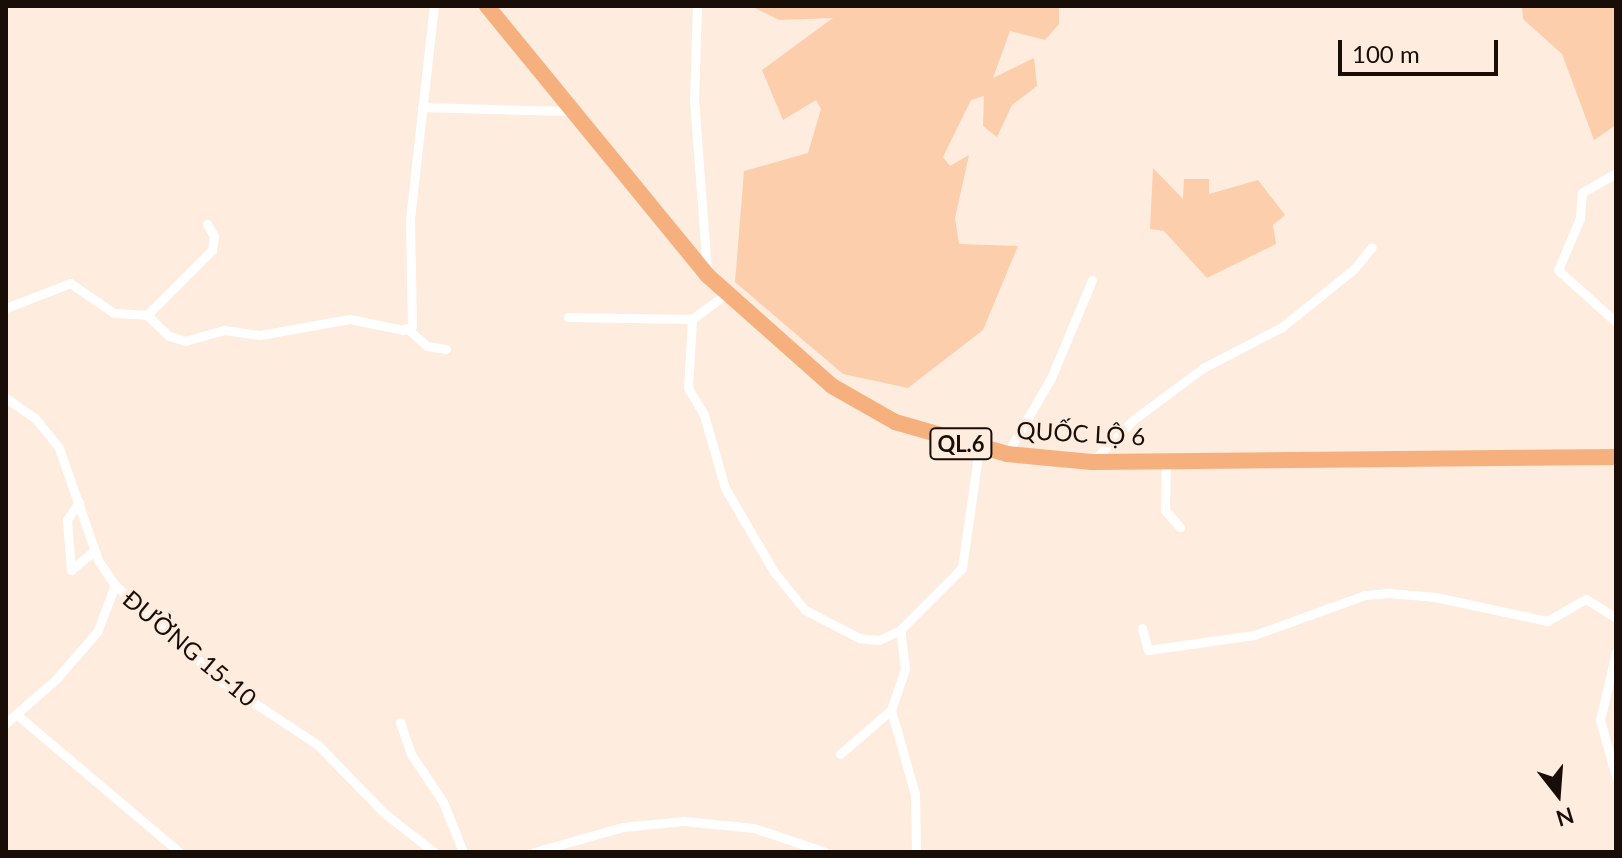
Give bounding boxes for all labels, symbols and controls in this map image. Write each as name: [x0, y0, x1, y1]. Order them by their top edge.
scale bar: [1342, 24, 1502, 74]
text: 100 m: [1352, 39, 1420, 68]
street label: QUỐC LỘ 6: [1016, 415, 1146, 451]
road number: QL.6: [929, 426, 993, 462]
street label: ĐƯỜNG 15-10: [117, 584, 263, 712]
north arrow: [1518, 754, 1598, 834]
text: N: [1553, 802, 1577, 833]

